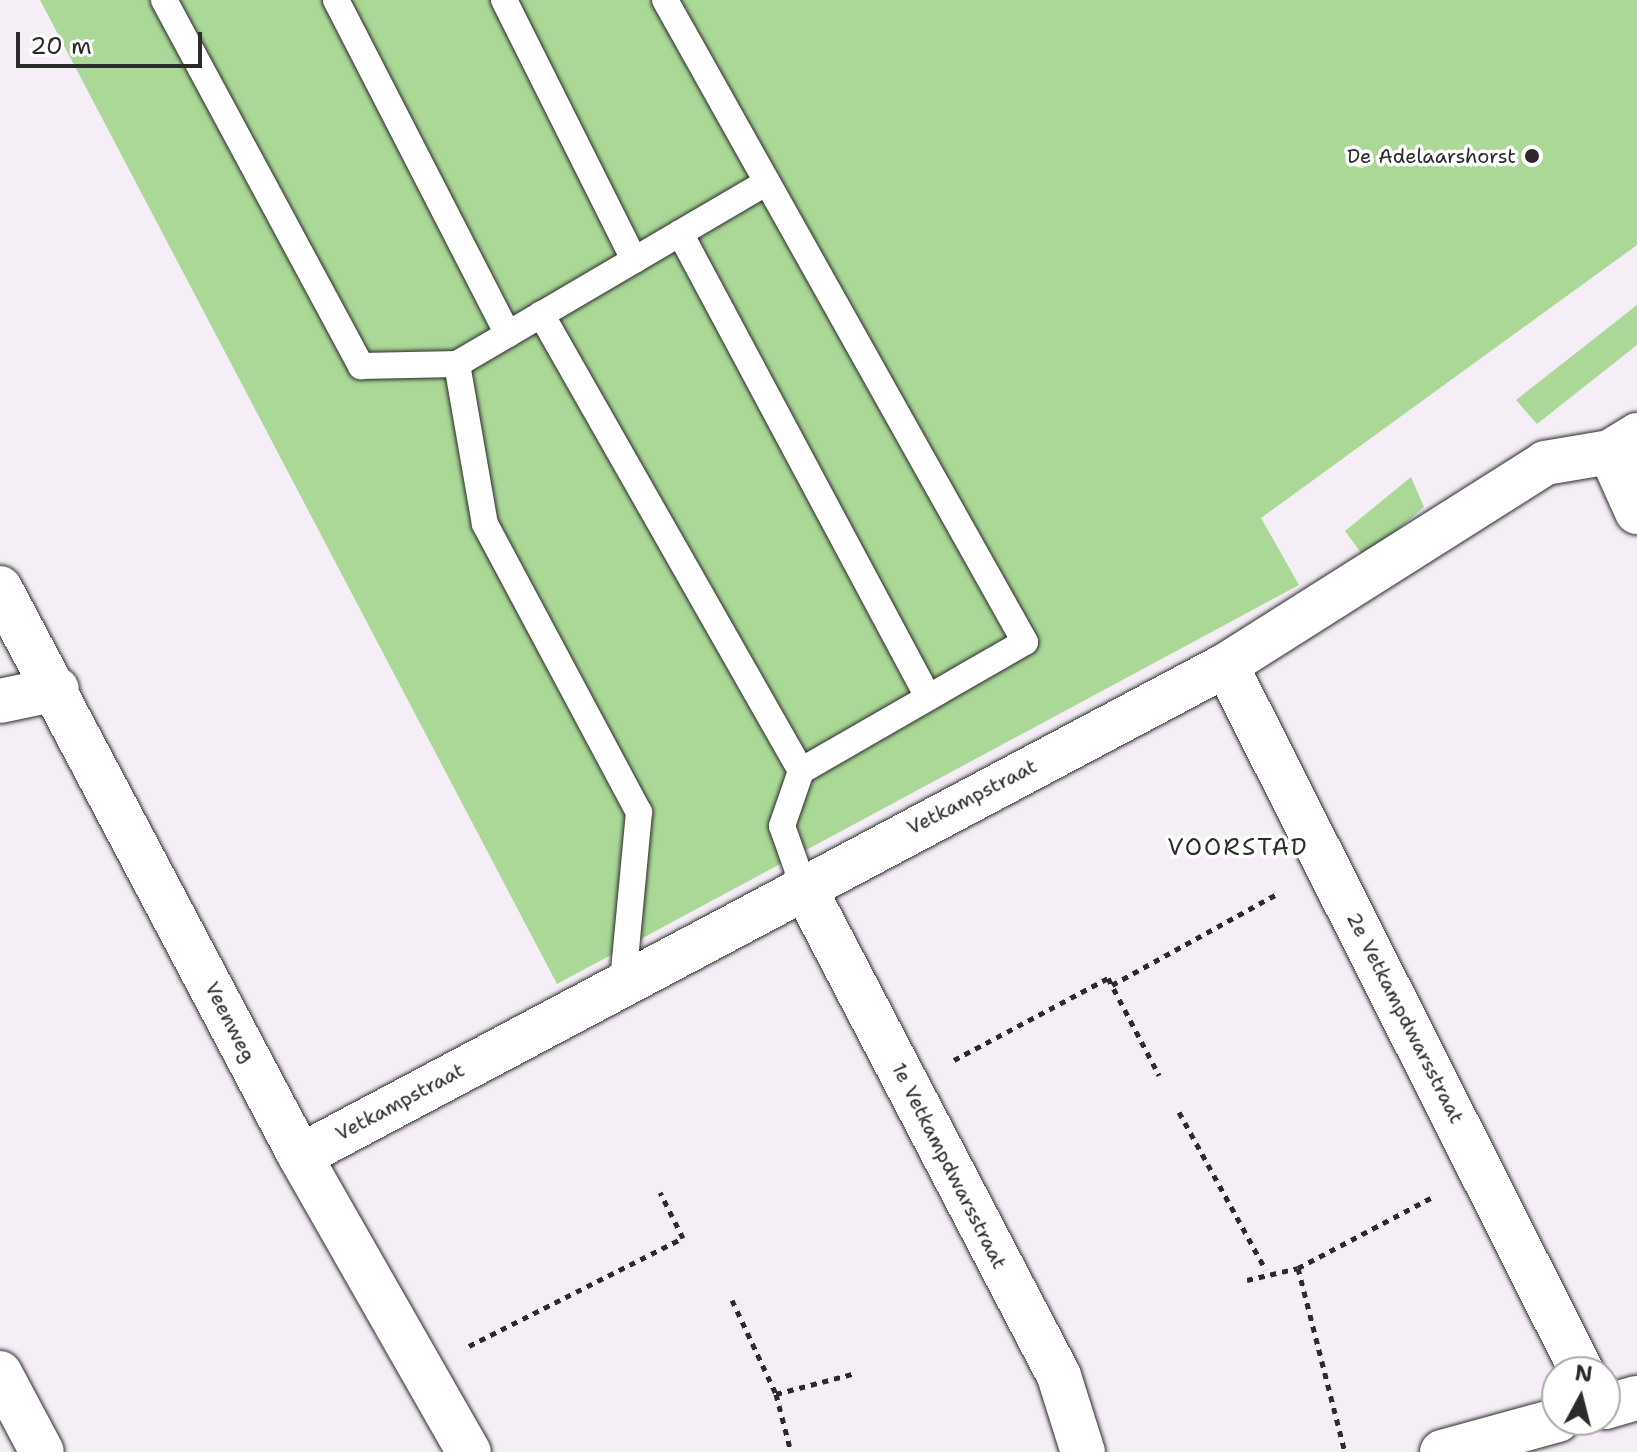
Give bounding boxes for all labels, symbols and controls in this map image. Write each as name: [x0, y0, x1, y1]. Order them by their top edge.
scale bar: [20, 16, 206, 66]
text: 20 m: [30, 30, 92, 62]
place label: De Adelaarshorst: [1347, 144, 1516, 168]
marker: De Adelaarshorst: [1523, 147, 1541, 165]
street label: Vetkampstraat: [903, 754, 1041, 840]
district label: VOORSTAD: [1167, 834, 1309, 862]
street label: 2e Vetkampdwarsstraat: [1341, 908, 1469, 1128]
street label: Veenweg: [200, 978, 260, 1066]
street label: Vetkampstraat: [331, 1058, 469, 1146]
street label: 1e Vetkampdwarsstraat: [886, 1059, 1012, 1273]
north arrow: [1541, 1356, 1621, 1436]
text: N: [1573, 1358, 1594, 1389]

